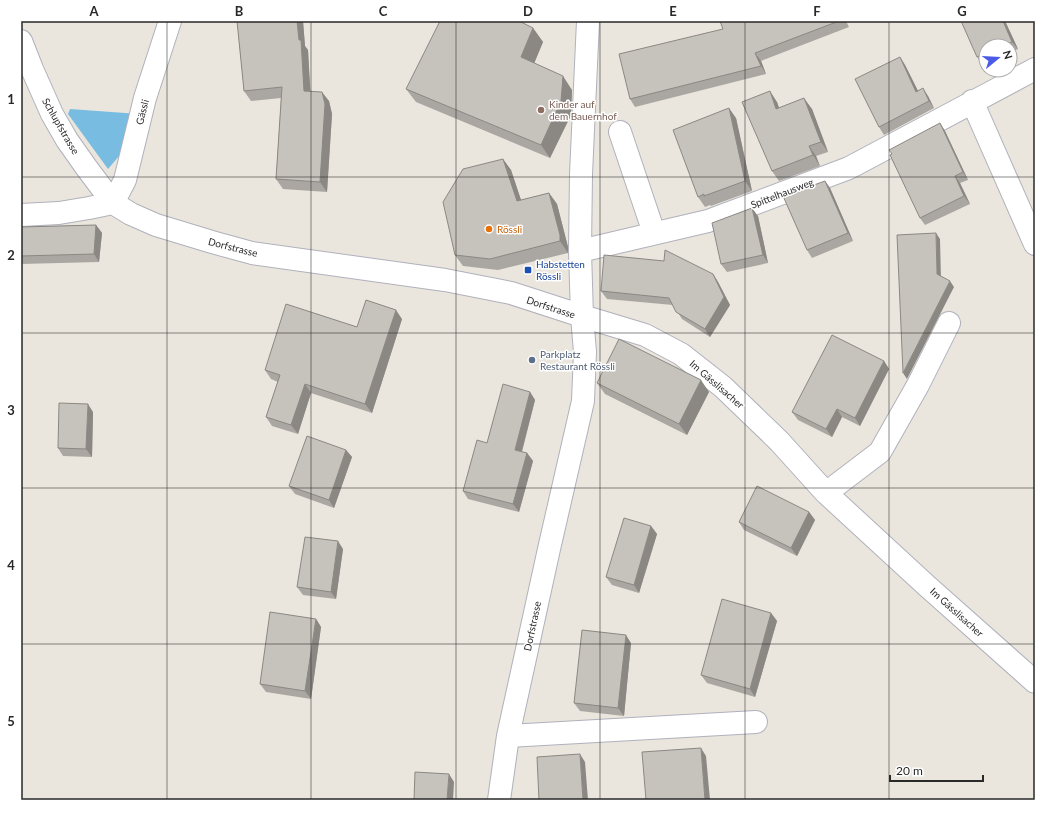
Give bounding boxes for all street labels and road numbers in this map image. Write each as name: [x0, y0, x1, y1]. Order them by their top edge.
street label: Schlupfstrasse: [40, 96, 82, 156]
street label: Gässli: [133, 98, 151, 126]
street label: Spittelhausweg: [749, 175, 815, 211]
street label: Dorfstrasse: [207, 235, 259, 259]
street label: Dorfstrasse: [525, 293, 577, 321]
street label: Im Gässlisacher: [687, 357, 747, 411]
street label: Im Gässlisacher: [928, 585, 986, 639]
street label: Dorfstrasse: [521, 600, 543, 652]

